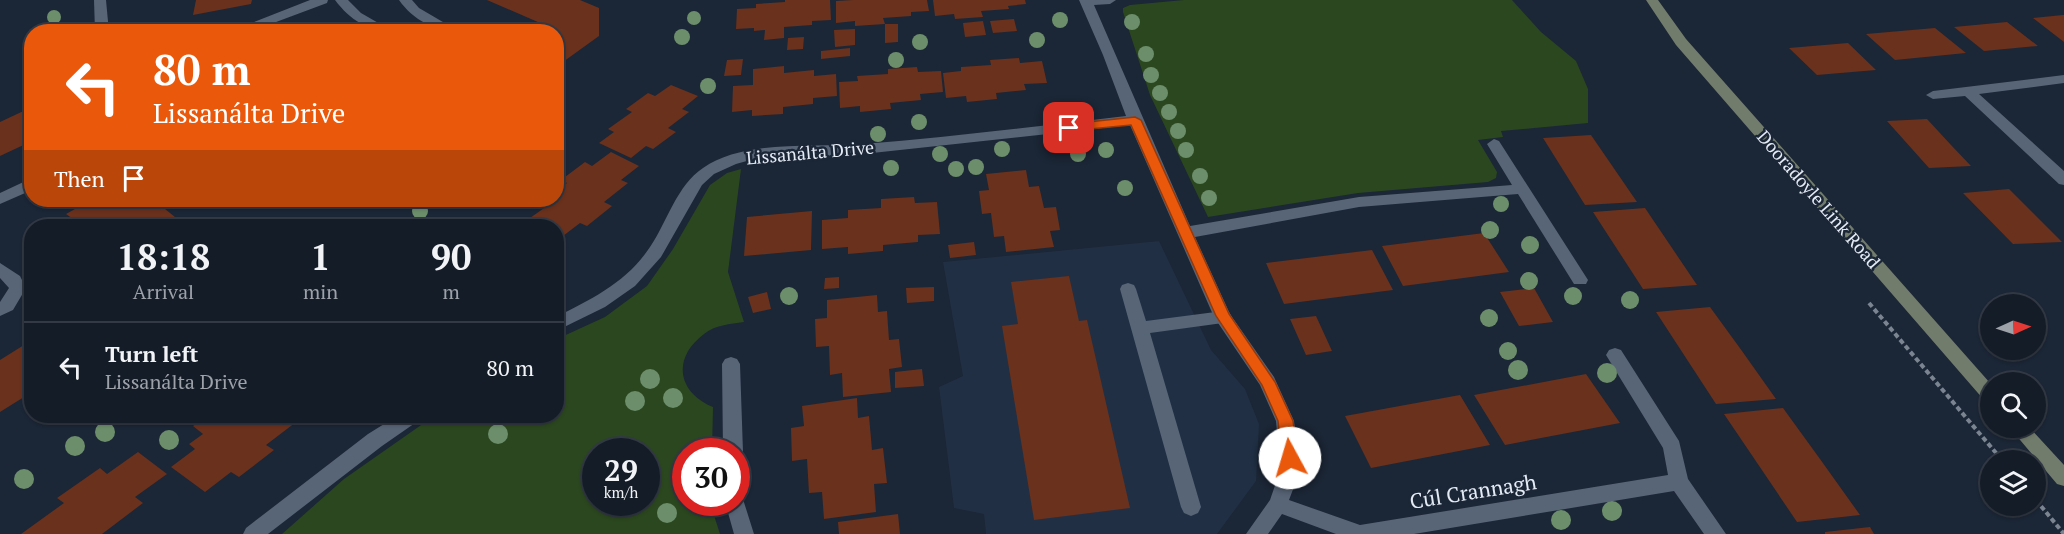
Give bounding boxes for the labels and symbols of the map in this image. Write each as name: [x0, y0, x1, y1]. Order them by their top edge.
pin: [1043, 102, 1094, 153]
street label: Dooradoyle Link Road: [1752, 125, 1886, 273]
street label: Lissanálta Drive: [745, 134, 875, 170]
north arrow: [1980, 294, 2046, 360]
position arrow: [1258, 426, 1322, 490]
speed limit sign: 30: [672, 438, 750, 516]
street label: Cúl Crannagh: [1408, 467, 1538, 515]

